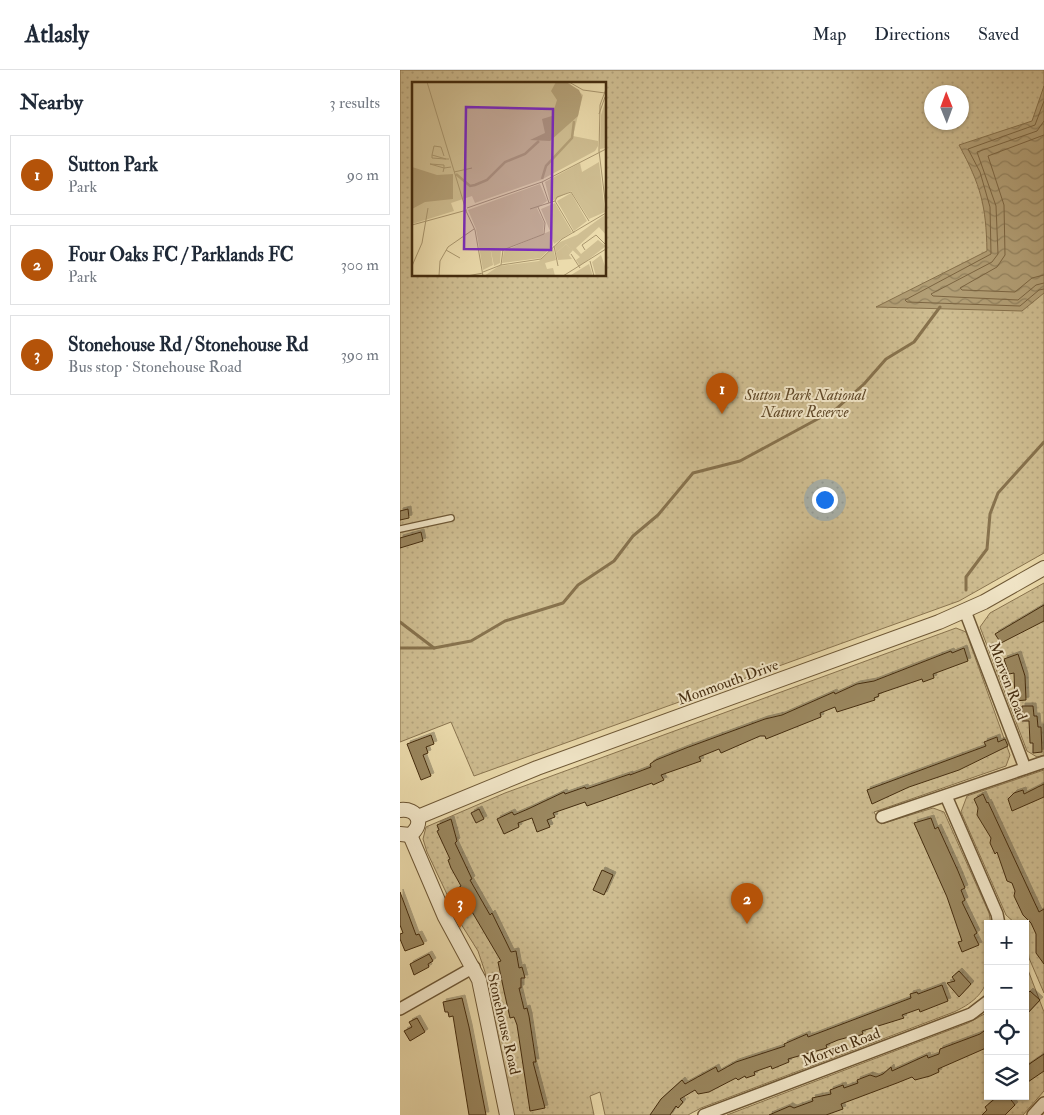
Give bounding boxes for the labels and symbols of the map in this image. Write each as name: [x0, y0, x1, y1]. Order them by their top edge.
inset map: [412, 82, 606, 276]
north arrow: [924, 85, 969, 130]
pin: 1: [706, 373, 738, 414]
park label: Sutton Park National Nature Reserve: [744, 386, 867, 422]
your location: [812, 487, 838, 513]
street label: Morven Road: [984, 639, 1031, 723]
street label: Monmouth Drive: [675, 655, 781, 710]
pin: 2: [731, 883, 763, 924]
pin: 3: [444, 887, 476, 928]
street label: Stonehouse Road: [483, 972, 525, 1077]
street label: Morven Road: [799, 1024, 883, 1071]

